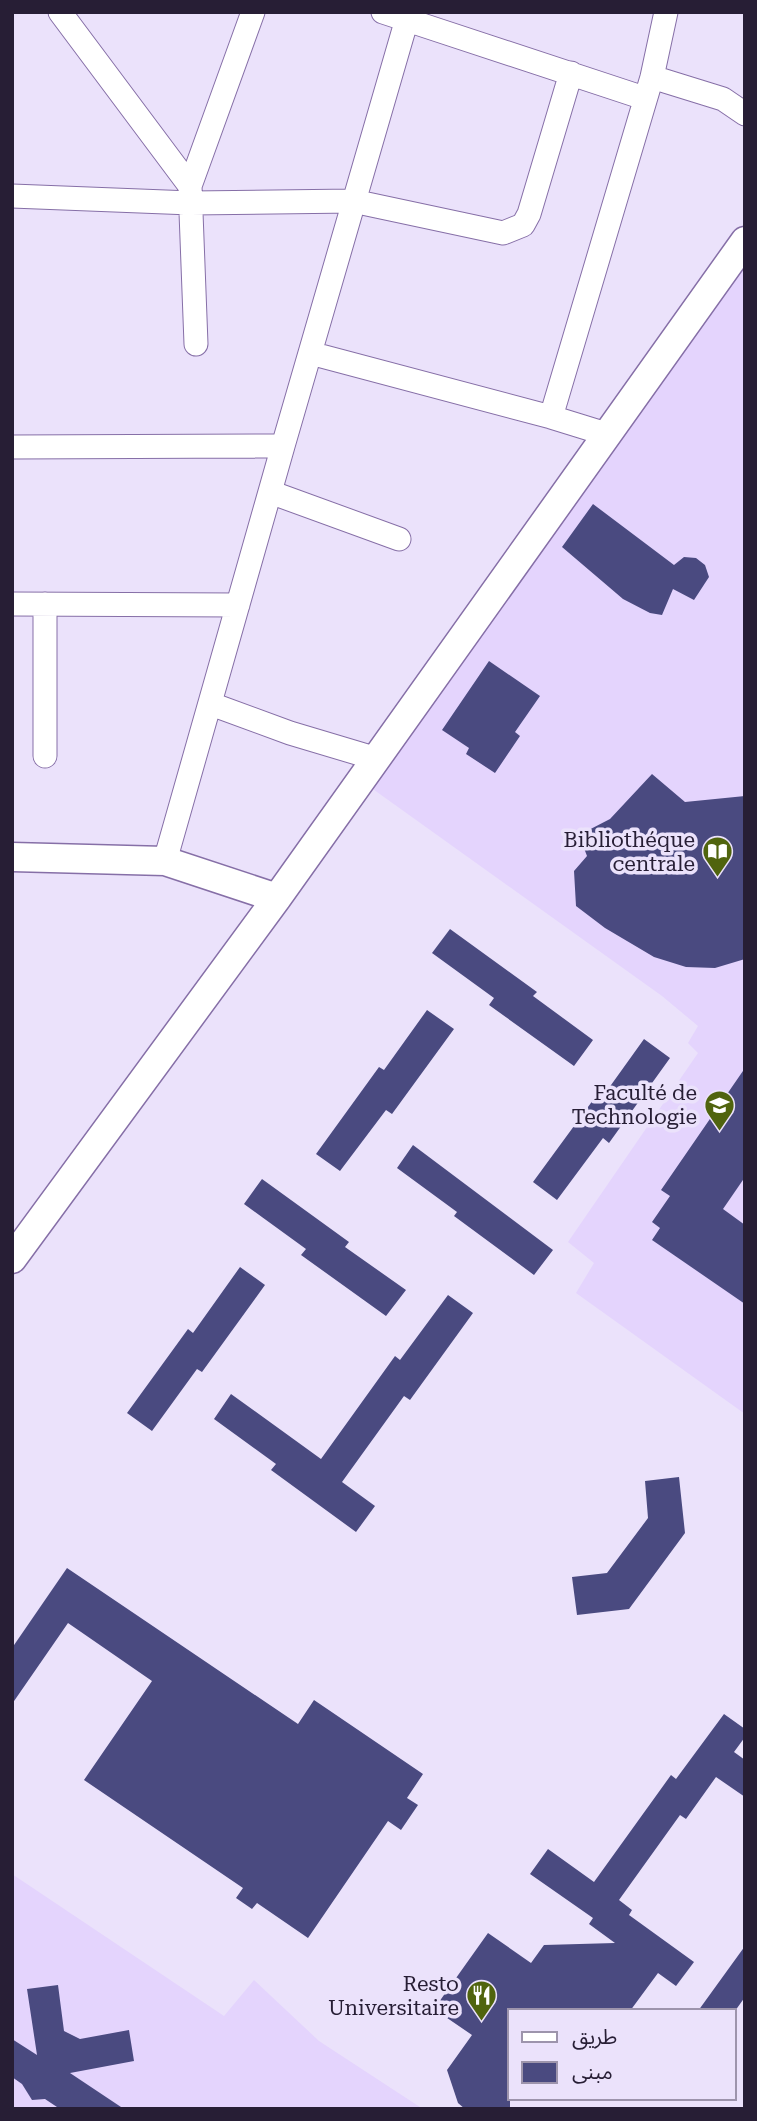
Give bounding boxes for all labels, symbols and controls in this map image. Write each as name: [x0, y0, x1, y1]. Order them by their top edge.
place label: Bibliothéque centrale: [564, 828, 695, 876]
library icon: Bibliothéque centrale: [701, 835, 735, 879]
place label: Faculté de Technologie: [572, 1081, 697, 1129]
school or university icon: Faculté de Technologie: [703, 1088, 737, 1132]
place label: Resto Universitaire: [328, 1972, 459, 2020]
restaurant icon: Resto Universitaire: [465, 1979, 499, 2023]
legend: [508, 2009, 736, 2100]
text: طريق: [572, 2025, 617, 2050]
text: مبنى: [572, 2060, 613, 2084]

